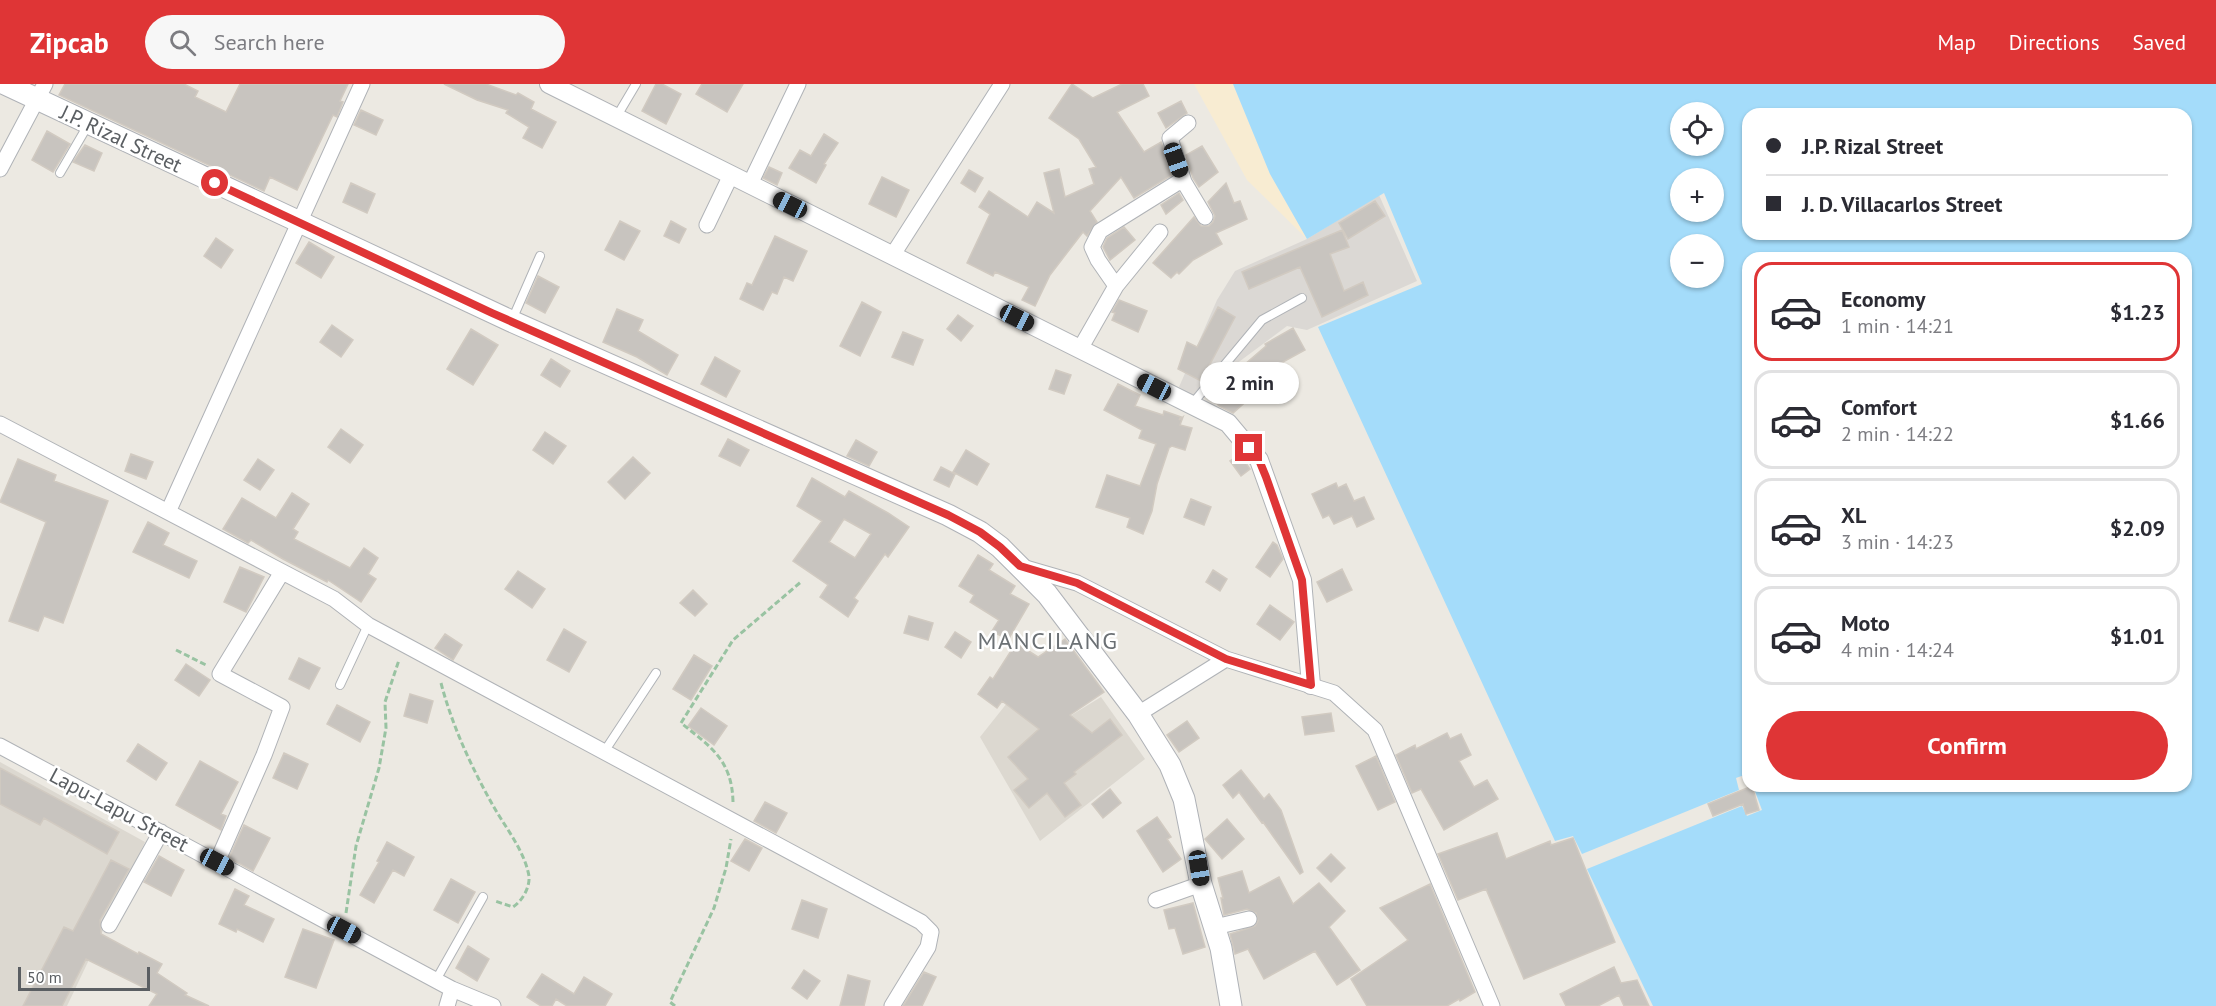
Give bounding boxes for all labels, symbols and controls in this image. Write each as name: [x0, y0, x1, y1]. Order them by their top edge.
search box: [145, 15, 565, 69]
text: Zipcab: [30, 24, 109, 61]
icon: search: [166, 26, 199, 59]
text: Search here: [214, 28, 325, 56]
text: Map: [1937, 29, 1976, 56]
text: Directions: [2009, 29, 2100, 56]
text: Saved: [2133, 29, 2186, 56]
street label: J.P. Rizal Street: [55, 98, 186, 179]
map controls: [1670, 102, 1724, 288]
button: locate: [1670, 102, 1724, 156]
text: J.P. Rizal Street: [1802, 132, 1943, 160]
car: [1161, 140, 1191, 180]
button: +: [1670, 168, 1724, 222]
route start: [201, 169, 228, 196]
car: [770, 189, 810, 221]
text: J. D. Villacarlos Street: [1802, 190, 2002, 218]
button: −: [1670, 234, 1724, 288]
icon: car: [1769, 285, 1823, 339]
text: Economy: [1841, 285, 1925, 313]
text: $1.23: [2110, 298, 2165, 326]
car: [997, 302, 1037, 334]
text: 1 min · 14:21: [1841, 313, 1954, 339]
callout: 2 min: [1200, 361, 1298, 403]
text: 2 min: [1225, 370, 1274, 396]
car: [1134, 371, 1174, 403]
icon: car: [1769, 393, 1823, 447]
text: Comfort: [1841, 393, 1917, 421]
text: $1.66: [2110, 406, 2165, 434]
text: 2 min · 14:22: [1841, 421, 1954, 447]
route end: [1235, 434, 1262, 461]
icon: car: [1769, 501, 1823, 555]
text: XL: [1841, 501, 1866, 529]
text: $2.09: [2110, 514, 2165, 542]
text: 3 min · 14:23: [1841, 529, 1954, 555]
icon: car: [1769, 609, 1823, 663]
text: Moto: [1841, 609, 1890, 637]
text: $1.01: [2110, 622, 2165, 650]
district label: MANCILANG: [978, 625, 1118, 656]
text: 4 min · 14:24: [1841, 637, 1954, 663]
button: Confirm: [1766, 711, 2168, 780]
street label: Lapu-Lapu Street: [45, 762, 194, 858]
car: [197, 846, 237, 878]
car: [1187, 849, 1211, 887]
car: [324, 914, 364, 946]
scale bar: [18, 964, 150, 992]
text: 50 m: [27, 967, 62, 987]

